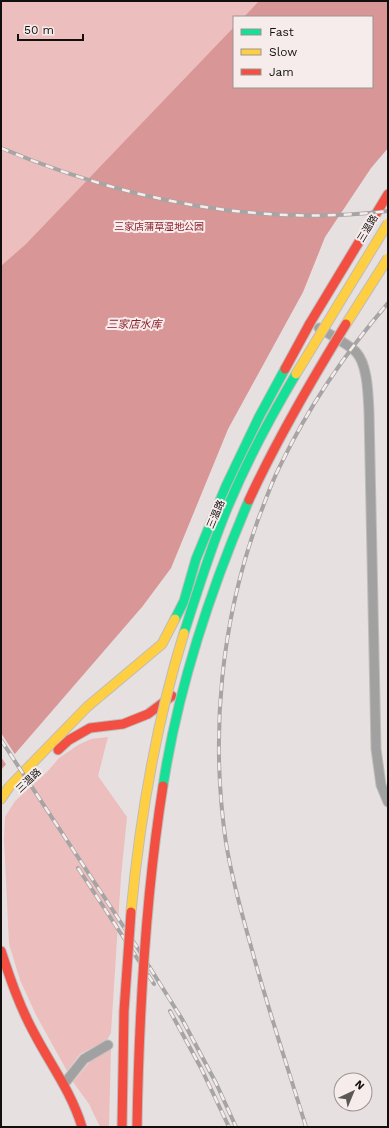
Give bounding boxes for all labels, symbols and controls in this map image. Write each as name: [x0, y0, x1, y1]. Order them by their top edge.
scale bar: [18, 16, 83, 42]
legend: [233, 16, 373, 88]
text: 50 m: [24, 23, 54, 37]
text: Fast: [269, 25, 294, 39]
text: Slow: [269, 45, 297, 59]
text: Jam: [269, 65, 294, 79]
street label: 三温路: [355, 213, 380, 244]
park label: 三家店蒲草湿地公园: [114, 221, 204, 232]
water label: 三家店水库: [107, 318, 163, 331]
street label: 三温路: [205, 498, 226, 530]
street label: 三温路: [14, 766, 43, 795]
north arrow: [333, 1072, 373, 1112]
text: N: [352, 1078, 367, 1093]

